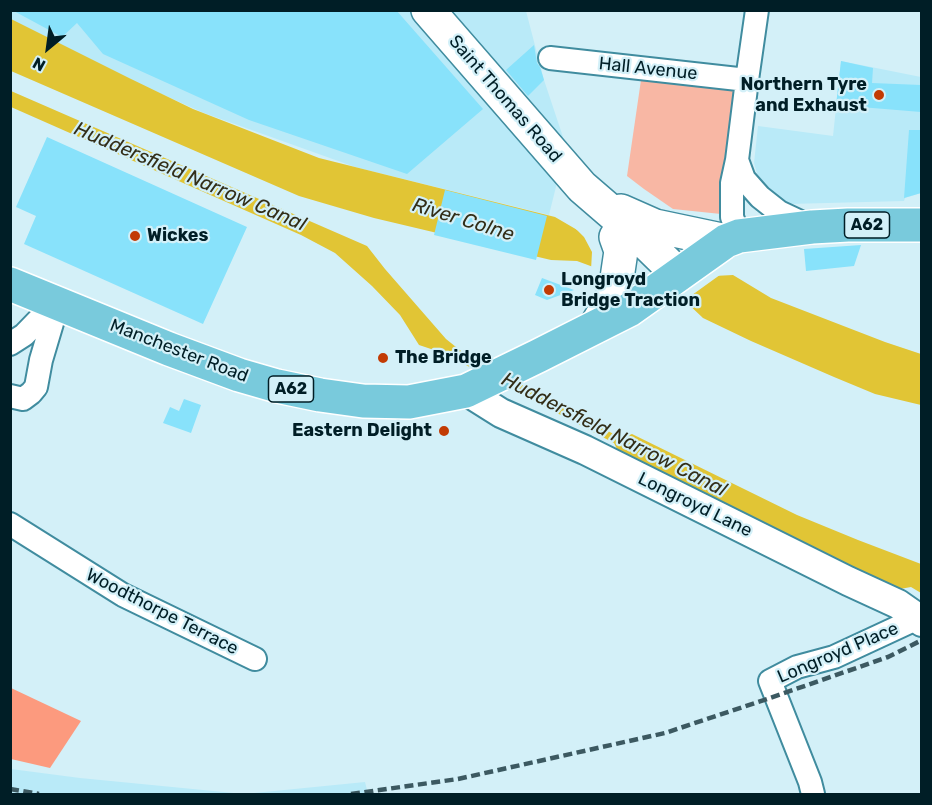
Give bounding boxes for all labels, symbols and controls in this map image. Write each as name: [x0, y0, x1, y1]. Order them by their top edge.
north arrow: [18, 18, 78, 78]
street label: Saint Thomas Road: [444, 31, 566, 167]
text: N: [29, 53, 49, 75]
street label: Hall Avenue: [598, 53, 698, 85]
place label: Northern Tyre and Exhaust: [740, 74, 867, 116]
marker: Northern Tyre and Exhaust: [872, 88, 886, 102]
water label: Huddersfield Narrow Canal: [70, 117, 310, 237]
water label: River Colne: [409, 193, 517, 247]
road number: A62: [844, 212, 890, 238]
place label: Wickes: [147, 225, 208, 247]
marker: Wickes: [128, 229, 142, 243]
place label: Longroyd Bridge Traction: [561, 269, 700, 312]
marker: Longroyd Bridge Traction: [542, 283, 556, 297]
street label: Manchester Road: [107, 315, 251, 387]
place label: The Bridge: [395, 347, 492, 369]
marker: The Bridge: [376, 351, 390, 365]
water label: Huddersfield Narrow Canal: [497, 368, 731, 502]
road number: A62: [268, 376, 314, 402]
place label: Eastern Delight: [292, 420, 432, 442]
marker: Eastern Delight: [437, 424, 451, 438]
street label: Longroyd Lane: [634, 468, 756, 542]
street label: Woodthorpe Terrace: [82, 564, 242, 660]
street label: Longroyd Place: [774, 618, 902, 688]

